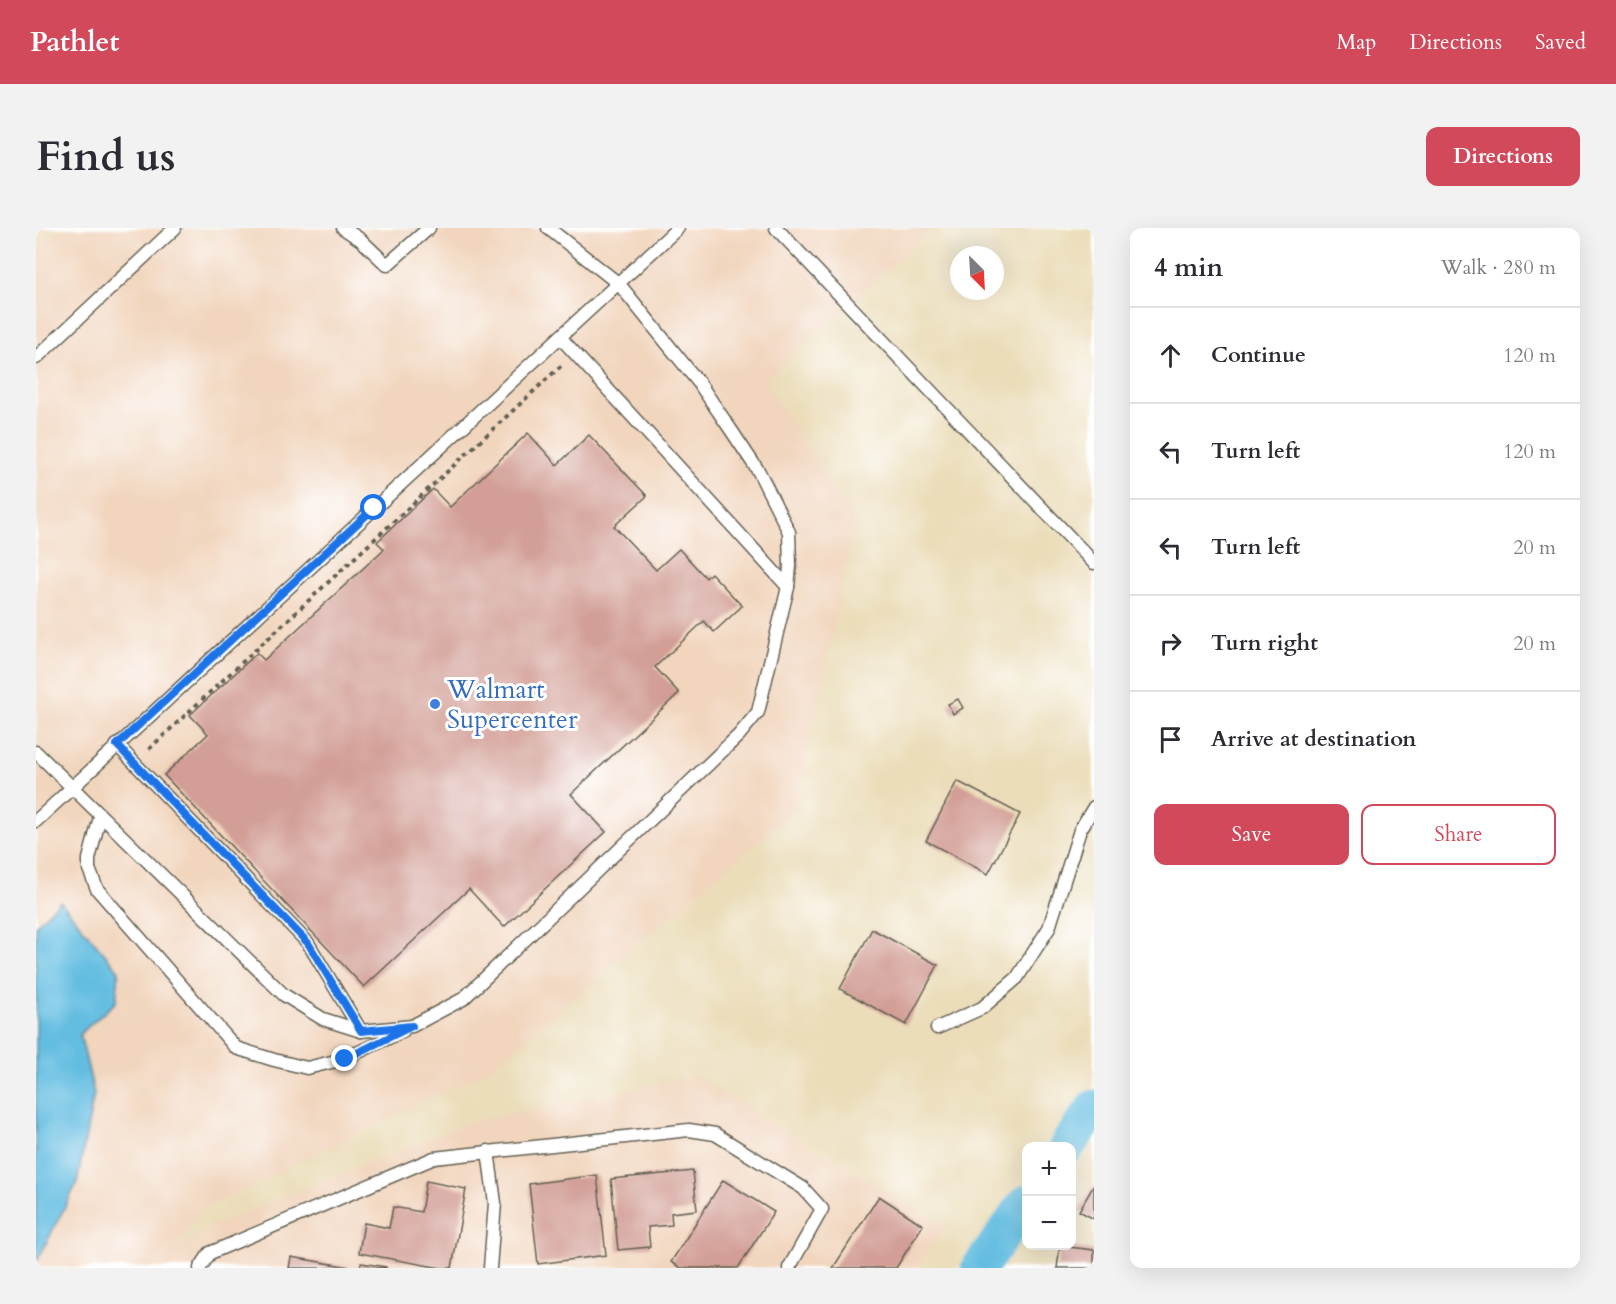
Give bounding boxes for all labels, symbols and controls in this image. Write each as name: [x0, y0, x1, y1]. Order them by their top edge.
text: Pathlet: [30, 23, 119, 61]
text: Map: [1336, 28, 1376, 57]
text: Directions: [1409, 28, 1502, 57]
text: Saved: [1535, 28, 1586, 57]
button: Directions: [1426, 127, 1580, 186]
text: Find us: [36, 128, 176, 185]
north arrow: [950, 246, 1004, 300]
text: 4 min: [1154, 250, 1223, 285]
text: Walk · 280 m: [1441, 254, 1556, 281]
icon: ahead: [1154, 339, 1187, 372]
text: Continue: [1211, 340, 1306, 370]
text: 120 m: [1503, 342, 1556, 369]
icon: left: [1154, 435, 1187, 468]
text: Turn left: [1211, 436, 1300, 466]
text: 120 m: [1503, 438, 1556, 465]
route start: [360, 494, 386, 520]
icon: left: [1154, 531, 1187, 564]
text: Turn left: [1211, 532, 1300, 562]
text: 20 m: [1513, 534, 1556, 561]
icon: right: [1154, 627, 1187, 660]
text: Turn right: [1211, 628, 1318, 658]
text: 20 m: [1513, 630, 1556, 657]
place label: Walmart Supercenter: [446, 672, 578, 737]
marker: Walmart Supercenter: [428, 697, 442, 711]
icon: arrive: [1154, 723, 1187, 756]
text: Arrive at destination: [1211, 724, 1416, 754]
button: Save: [1154, 804, 1349, 865]
button: Share: [1361, 804, 1556, 865]
route end: [331, 1045, 357, 1071]
map controls: [1022, 1142, 1076, 1250]
button: +: [1022, 1142, 1076, 1196]
button: −: [1022, 1196, 1076, 1250]

